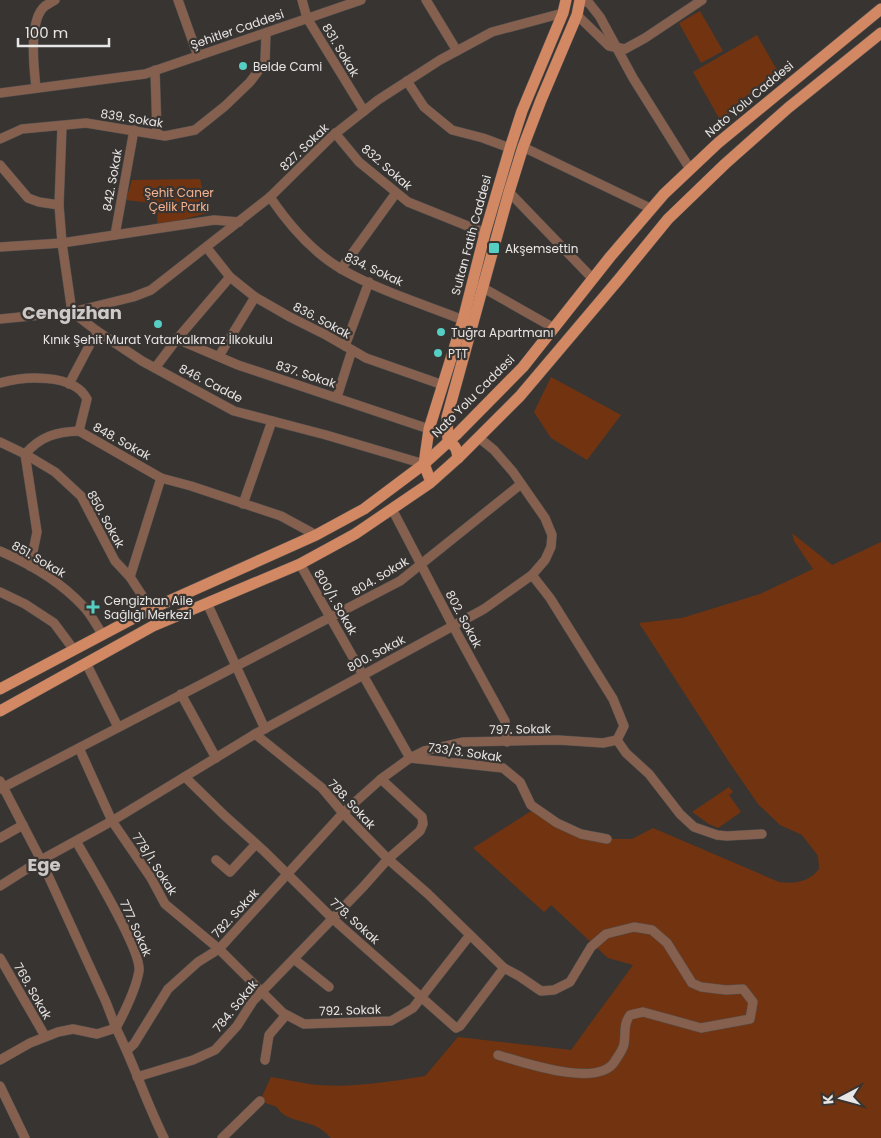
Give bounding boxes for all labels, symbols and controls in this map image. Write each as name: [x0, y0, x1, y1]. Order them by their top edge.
street label: Şehitler Caddesi: [188, 5, 286, 53]
scale bar: [18, 15, 109, 47]
street label: 831. Sokak: [318, 20, 364, 81]
text: 100 m: [25, 22, 68, 43]
street label: Nato Yolu Caddesi: [701, 57, 797, 141]
place label: Belde Cami: [253, 58, 322, 75]
marker: Belde Cami: [237, 60, 249, 72]
street label: 839. Sokak: [99, 105, 165, 131]
street label: 827. Sokak: [276, 119, 333, 175]
street label: 832. Sokak: [358, 140, 417, 194]
street label: 842. Sokak: [98, 147, 126, 212]
street label: Sultan Fatih Caddesi: [447, 173, 495, 297]
park label: Şehit Caner Çelik Parkı: [144, 184, 214, 215]
place label: Akşemsettin: [505, 240, 578, 257]
marker: Akşemsettin: [487, 241, 501, 255]
street label: 834. Sokak: [342, 248, 407, 290]
street label: 836. Sokak: [290, 298, 355, 343]
district label: Cengizhan: [22, 300, 122, 325]
marker: Kınık Şehit Murat Yatarkalkmaz İlkokulu: [152, 318, 164, 330]
place label: Tuğra Apartmanı: [451, 324, 553, 341]
marker: Tuğra Apartmanı: [435, 326, 447, 338]
place label: Kınık Şehit Murat Yatarkalkmaz İlkokulu: [43, 331, 273, 348]
place label: PTT: [448, 345, 468, 362]
marker: PTT: [432, 347, 444, 359]
street label: Nato Yolu Caddesi: [428, 351, 518, 441]
street label: 837. Sokak: [274, 356, 339, 392]
street label: 846. Cadde: [176, 360, 246, 406]
street label: 848. Sokak: [90, 418, 155, 464]
street label: 850. Sokak: [83, 487, 129, 552]
street label: 851. Sokak: [9, 537, 70, 582]
street label: 804. Sokak: [348, 552, 412, 600]
street label: 800/1. Sokak: [310, 566, 362, 639]
street label: 802. Sokak: [442, 587, 487, 651]
place label: Cengizhan Aile Sağlığı Merkezi: [104, 592, 193, 623]
marker: Cengizhan Aile Sağlığı Merkezi: [86, 600, 100, 614]
street label: 800. Sokak: [344, 630, 409, 675]
street label: 797. Sokak: [489, 720, 552, 738]
street label: 733/3. Sokak: [427, 738, 504, 766]
street label: 788. Sokak: [324, 775, 380, 833]
street label: 778/1. Sokak: [128, 830, 182, 899]
district label: Ege: [27, 852, 61, 877]
street label: 782. Sokak: [208, 884, 263, 941]
street label: 778. Sokak: [326, 894, 384, 948]
street label: 777. Sokak: [116, 897, 156, 960]
street label: 769. Sokak: [10, 960, 56, 1023]
street label: 784. Sokak: [209, 976, 262, 1036]
street label: 792. Sokak: [319, 1000, 382, 1020]
north arrow: [816, 1073, 866, 1123]
text: K: [818, 1093, 839, 1105]

